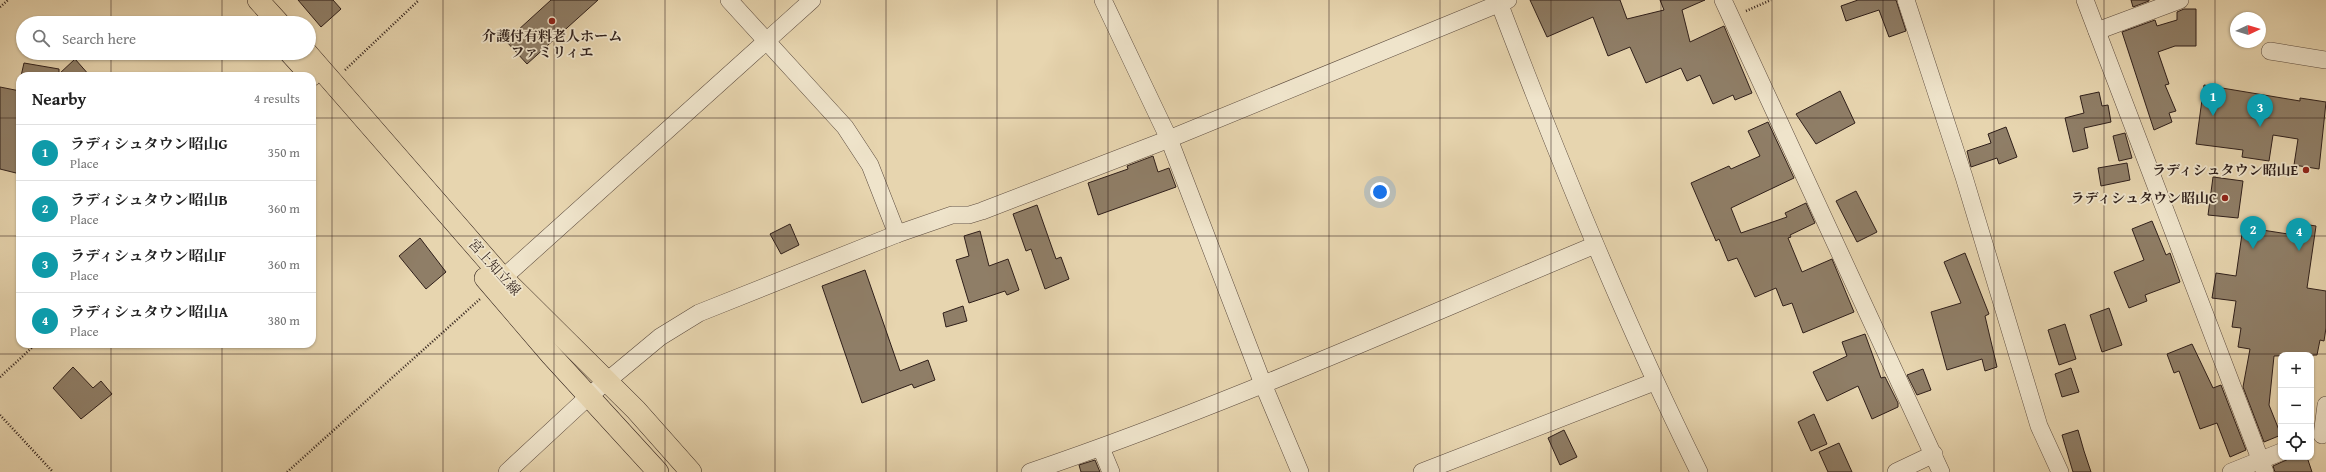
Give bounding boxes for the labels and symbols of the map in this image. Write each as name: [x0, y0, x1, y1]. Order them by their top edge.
north arrow: [2230, 12, 2266, 48]
marker: 介護付有料老人ホーム ファミリィエ: [547, 16, 557, 26]
place label: 介護付有料老人ホーム ファミリィエ: [482, 26, 622, 62]
pin: 1: [2200, 83, 2226, 116]
pin: 3: [2247, 94, 2273, 127]
place label: ラディシュタウン昭山E: [2152, 160, 2299, 180]
marker: ラディシュタウン昭山E: [2301, 165, 2311, 175]
your location: [1370, 182, 1390, 202]
place label: ラディシュタウン昭山C: [2070, 188, 2217, 208]
marker: ラディシュタウン昭山C: [2220, 193, 2230, 203]
pin: 2: [2240, 216, 2266, 249]
pin: 4: [2286, 218, 2312, 251]
street label: 宮上知立線: [464, 234, 526, 300]

